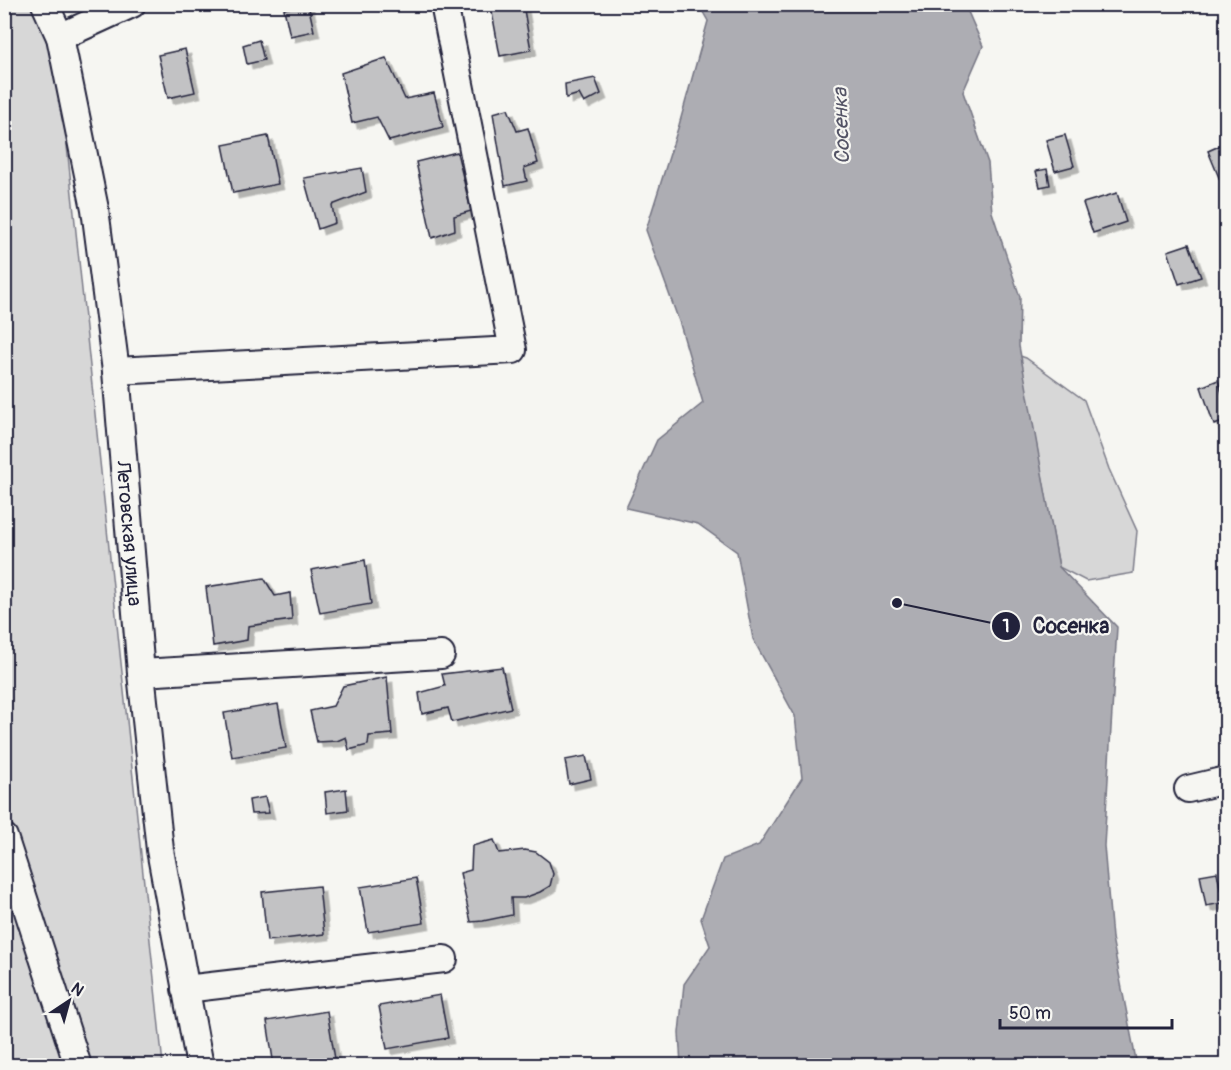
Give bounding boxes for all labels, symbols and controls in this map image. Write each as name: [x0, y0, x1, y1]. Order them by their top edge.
water label: Сосенка: [827, 86, 856, 165]
street label: Летовская улица: [110, 459, 147, 607]
callout: Сосенка: [991, 606, 1121, 645]
text: Сосенка: [1033, 613, 1109, 640]
text: 1: [1002, 615, 1010, 638]
north arrow: [39, 971, 99, 1031]
text: N: [67, 978, 88, 1001]
scale bar: [1000, 992, 1172, 1030]
text: 50 m: [1009, 1002, 1051, 1025]

